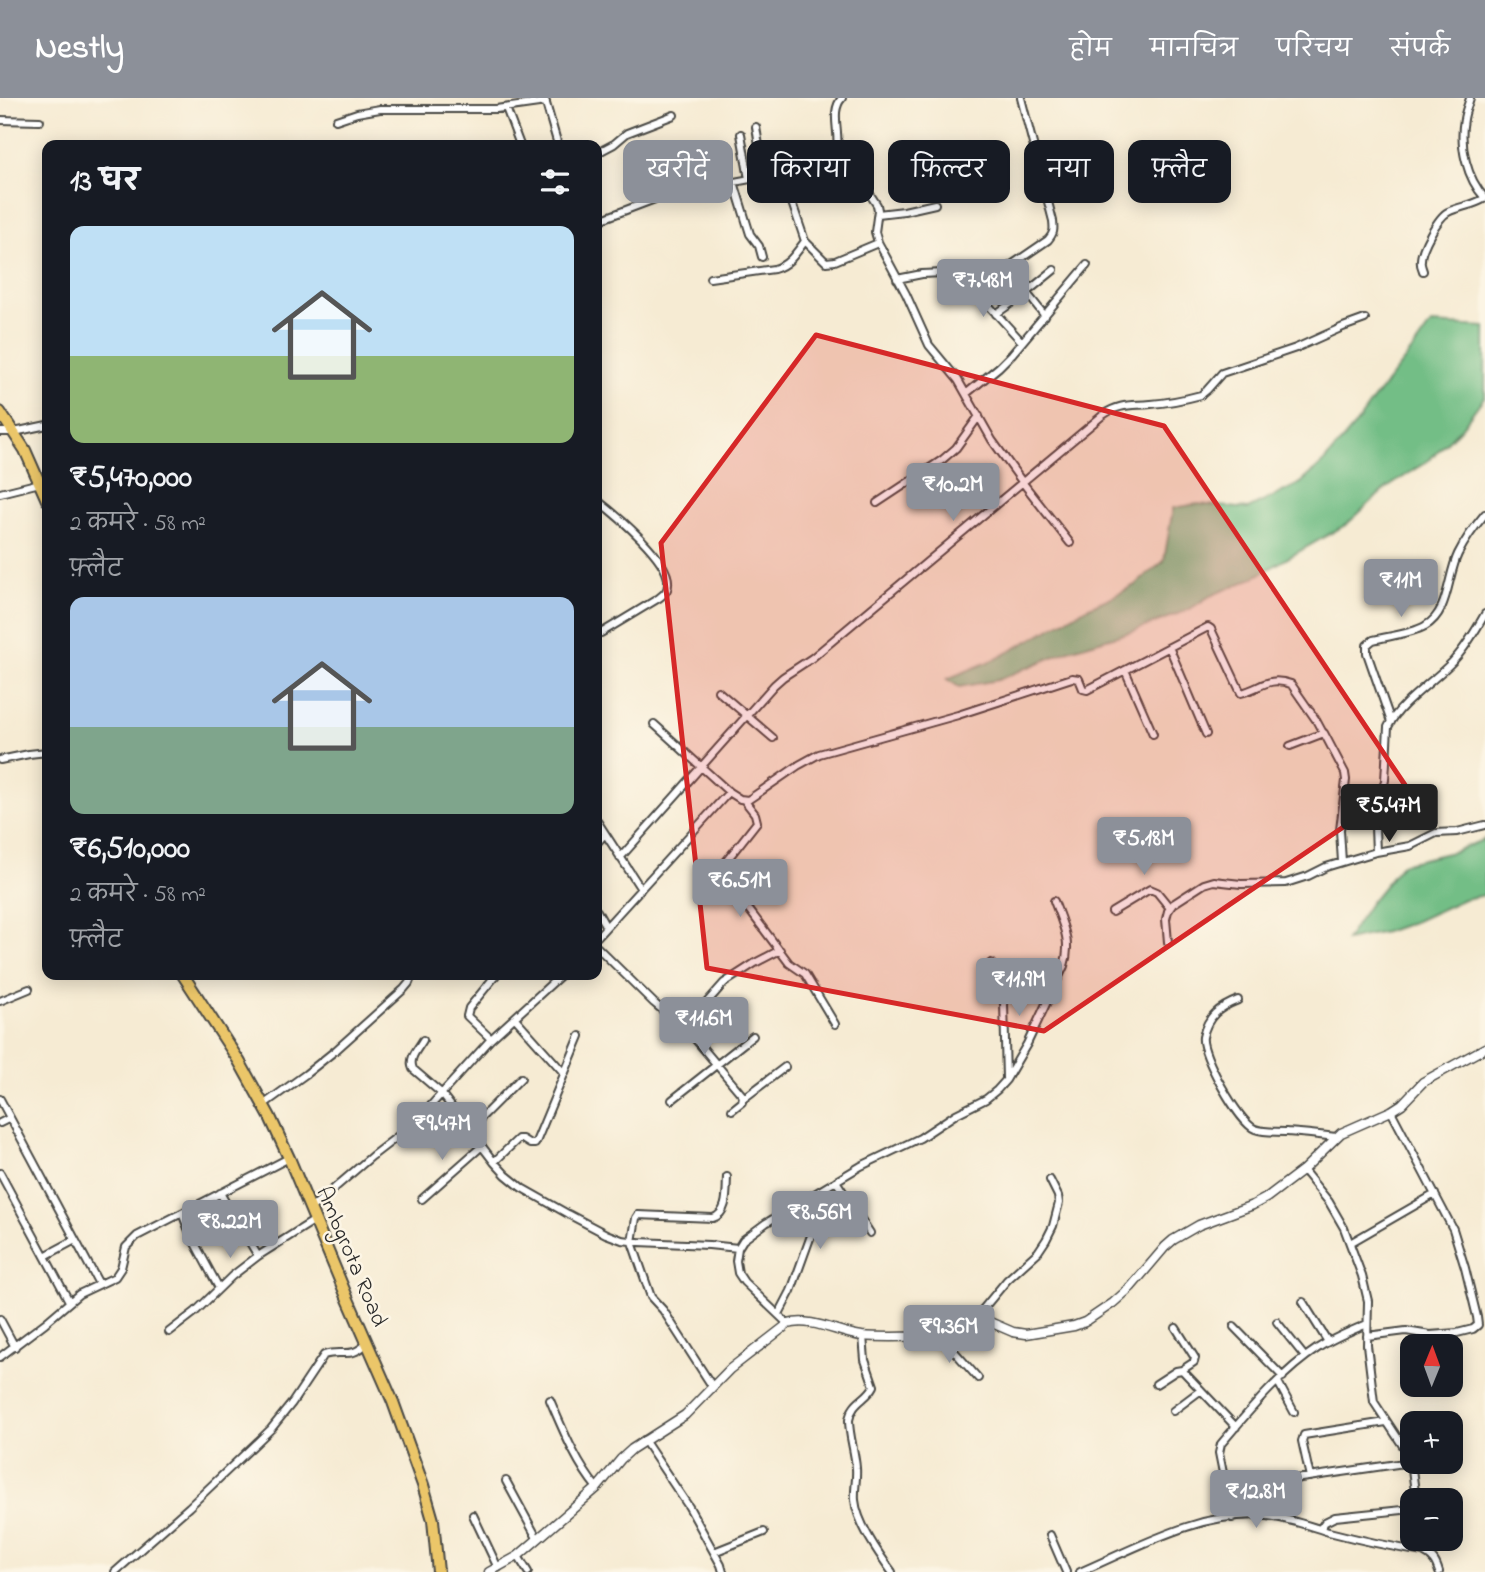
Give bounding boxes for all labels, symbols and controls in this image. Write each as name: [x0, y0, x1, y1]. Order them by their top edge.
text: Nestly: [35, 25, 124, 73]
text: होम: [1069, 33, 1112, 68]
text: मानचित्र: [1150, 33, 1238, 68]
text: परिचय: [1276, 33, 1352, 68]
text: संपर्क: [1390, 33, 1450, 68]
chip: खरीदें: [623, 140, 733, 203]
chip: किराया: [747, 140, 874, 203]
chip: फ़िल्टर: [888, 140, 1010, 203]
chip: नया: [1024, 140, 1114, 203]
chip: फ़्लैट: [1128, 140, 1231, 203]
text: 13 घर: [70, 161, 139, 205]
icon: filters: [536, 163, 574, 201]
pin: ₹7.48M: [926, 260, 1040, 319]
text: ₹7.48M: [953, 265, 1013, 298]
icon: home: [259, 272, 385, 398]
text: ₹5,470,000: [70, 457, 192, 501]
pin: ₹10.2M: [896, 464, 1010, 523]
text: ₹10.2M: [922, 469, 984, 502]
text: 2 कमरे · 58 m²: [70, 508, 206, 541]
text: फ़्लैट: [70, 554, 122, 587]
pin: ₹11M: [1360, 560, 1442, 619]
text: ₹11M: [1380, 565, 1422, 598]
icon: home: [259, 643, 385, 769]
pin: ₹5.47M: [1332, 784, 1446, 844]
text: ₹5.47M: [1357, 790, 1421, 823]
pin: ₹5.18M: [1087, 818, 1201, 877]
text: ₹5.18M: [1113, 823, 1175, 856]
text: ₹6,510,000: [70, 828, 190, 872]
pin: ₹6.51M: [683, 860, 797, 919]
text: ₹6.51M: [708, 865, 772, 898]
text: 2 कमरे · 58 m²: [70, 879, 206, 912]
text: फ़्लैट: [70, 925, 122, 958]
pin: ₹11.9M: [962, 958, 1076, 1018]
text: ₹11.9M: [992, 964, 1046, 997]
pin: ₹11.6M: [647, 998, 761, 1057]
text: ₹11.6M: [675, 1003, 733, 1036]
pin: ₹9.47M: [385, 1102, 499, 1162]
text: ₹9.47M: [413, 1108, 471, 1141]
street label: Ambgrota Road: [305, 1182, 395, 1333]
pin: ₹8.56M: [763, 1192, 877, 1251]
text: ₹8.56M: [788, 1197, 852, 1230]
pin: ₹8.22M: [173, 1200, 287, 1260]
text: ₹8.22M: [198, 1206, 262, 1239]
pin: ₹9.36M: [892, 1306, 1006, 1365]
text: ₹9.36M: [920, 1311, 979, 1344]
north arrow: [1400, 1334, 1463, 1396]
map controls: [1400, 1334, 1463, 1551]
button: +: [1400, 1411, 1463, 1474]
pin: ₹12.8M: [1199, 1470, 1313, 1530]
text: ₹12.8M: [1226, 1476, 1286, 1509]
button: −: [1400, 1488, 1463, 1551]

